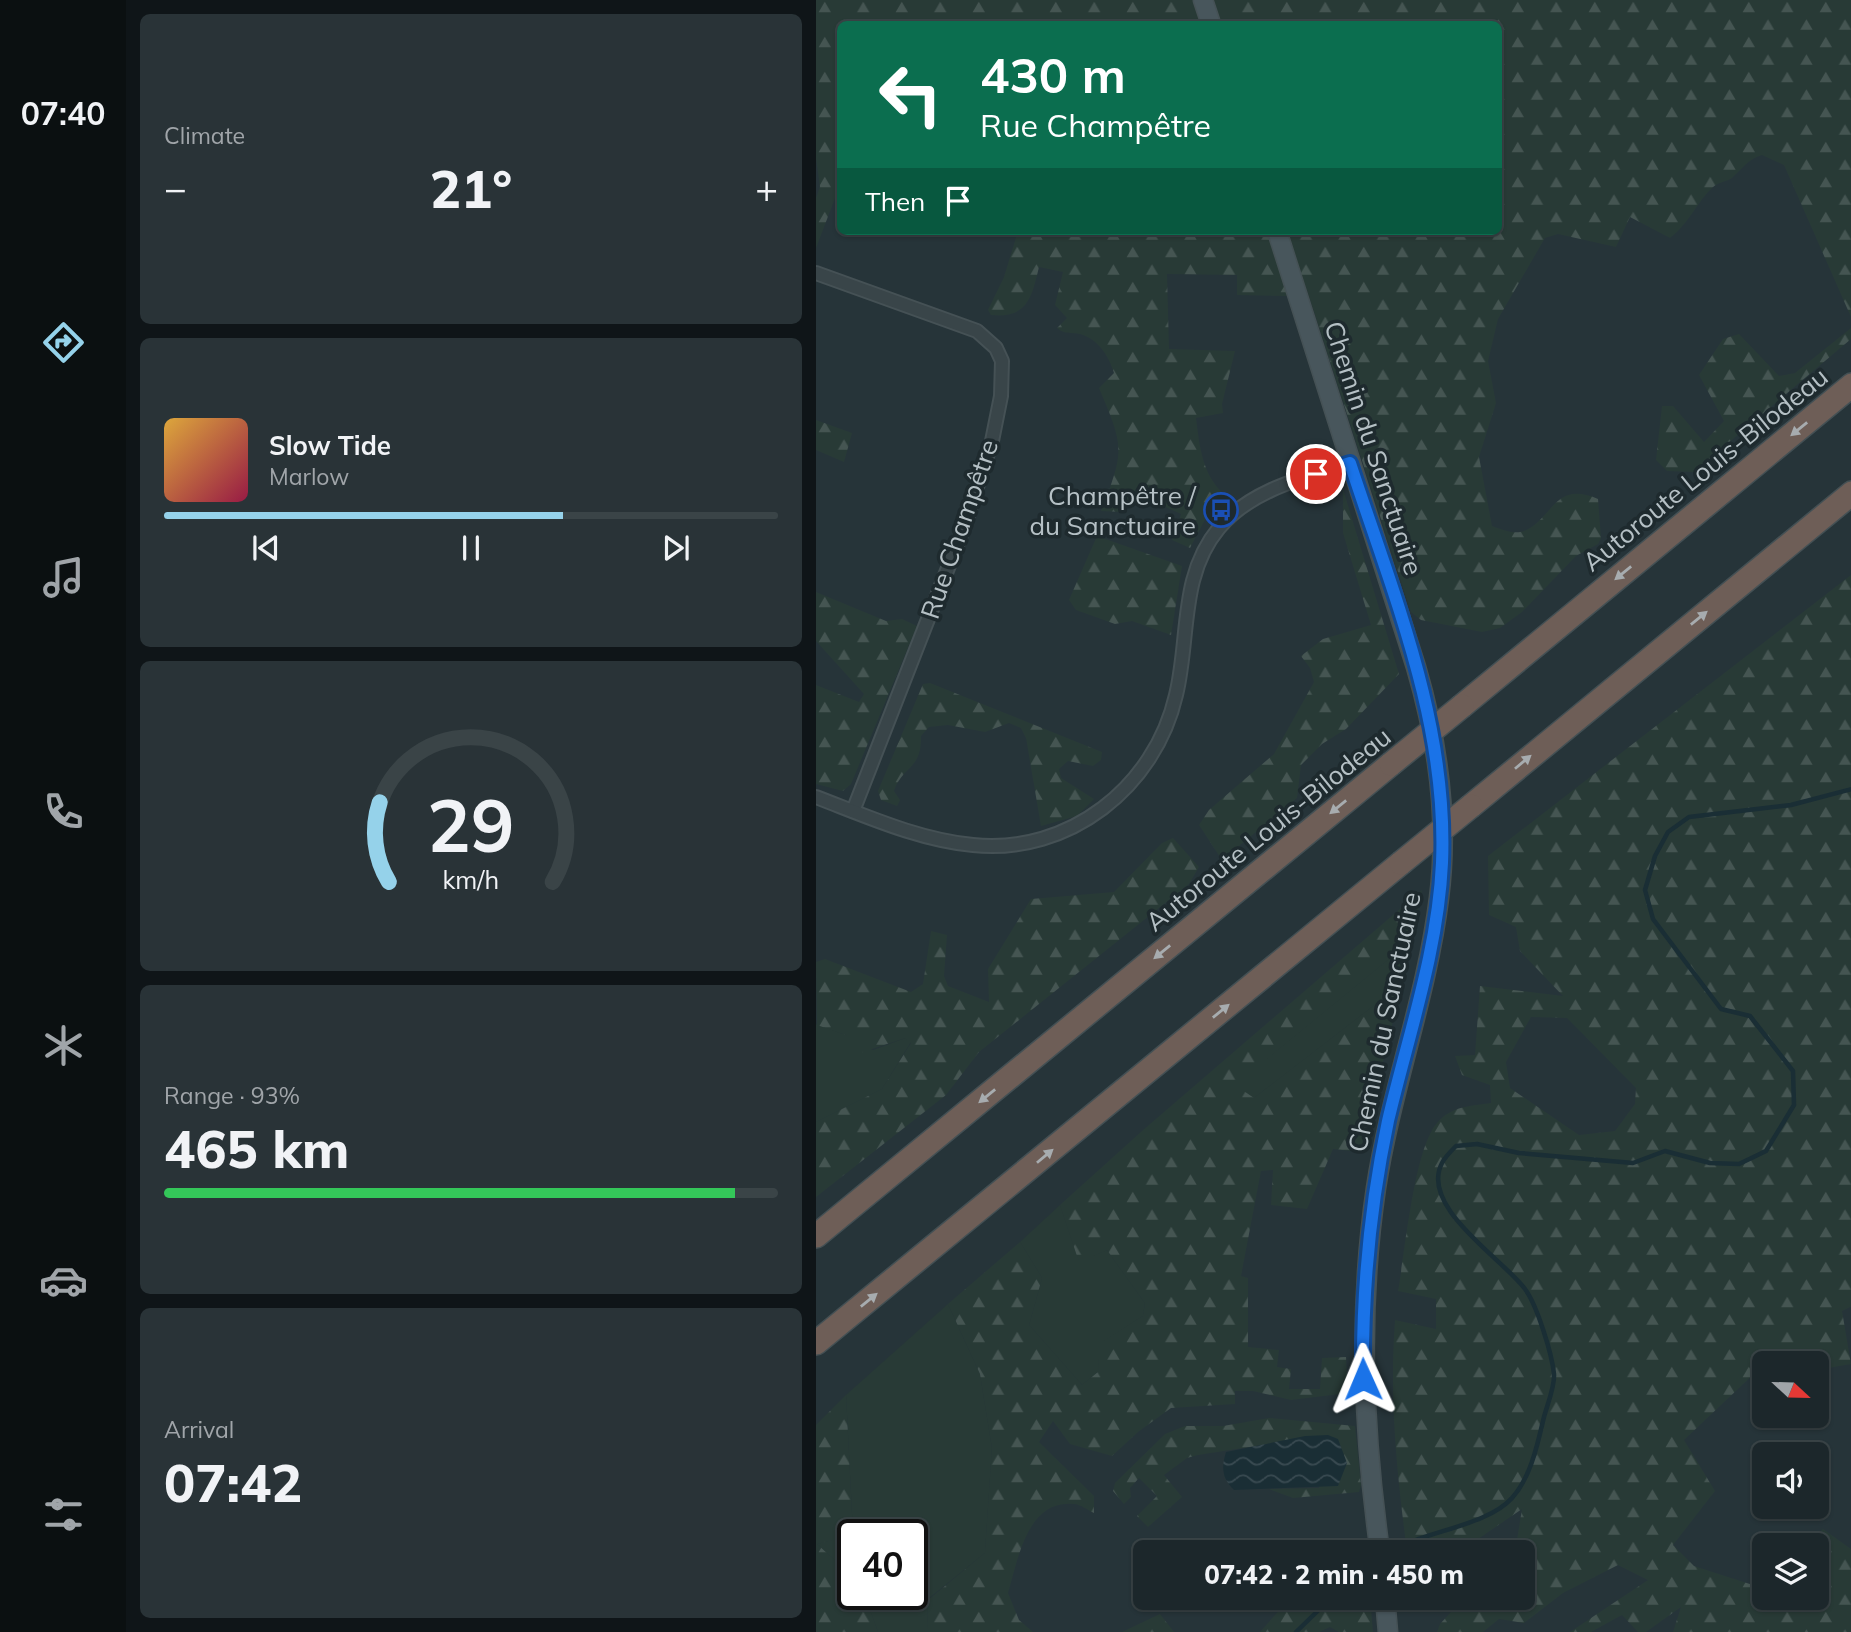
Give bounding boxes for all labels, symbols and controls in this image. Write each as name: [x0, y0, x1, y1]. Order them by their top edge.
text: 430 m: [980, 44, 1126, 105]
icon: left: [865, 49, 956, 140]
text: 07:40: [21, 93, 105, 133]
text: Rue Champêtre: [980, 105, 1211, 145]
text: Climate: [164, 121, 245, 150]
text: 21°: [430, 156, 512, 221]
text: −: [164, 164, 187, 212]
text: +: [755, 164, 778, 212]
icon: arrive: [939, 182, 977, 220]
text: Then: [865, 185, 925, 218]
street label: Chemin du Sanctuaire: [1317, 317, 1431, 579]
icon: directions: [39, 318, 88, 367]
street label: Autoroute Louis-Bilodeau: [1576, 360, 1834, 578]
one-way arrow: [1791, 421, 1809, 436]
text: Slow Tide: [269, 429, 391, 462]
street label: Rue Champêtre: [913, 435, 1005, 623]
pin: [1286, 444, 1346, 504]
icon: arrive: [1297, 455, 1335, 493]
text: Marlow: [269, 462, 349, 491]
place label: Champêtre / du Sanctuaire: [1029, 479, 1198, 542]
bus stop icon: Champêtre / du Sanctuaire: [1202, 491, 1240, 529]
icon: previous: [247, 529, 285, 567]
icon: pause: [452, 529, 490, 567]
icon: next: [657, 529, 695, 567]
icon: music: [39, 553, 88, 602]
one-way arrow: [1615, 565, 1632, 580]
one-way arrow: [1690, 610, 1708, 626]
street label: Autoroute Louis-Bilodeau: [1139, 720, 1397, 938]
one-way arrow: [1515, 755, 1532, 770]
text: 29: [427, 779, 515, 870]
icon: phone: [39, 787, 88, 836]
one-way arrow: [1330, 800, 1348, 815]
text: km/h: [443, 864, 499, 895]
street label: Chemin du Sanctuaire: [1340, 889, 1428, 1155]
one-way arrow: [1154, 944, 1172, 959]
one-way arrow: [1211, 1004, 1229, 1019]
icon: climate: [39, 1021, 88, 1070]
text: Range · 93%: [164, 1081, 300, 1110]
one-way arrow: [978, 1088, 995, 1103]
text: 465 km: [164, 1116, 349, 1181]
one-way arrow: [1036, 1149, 1053, 1164]
icon: car: [39, 1256, 88, 1305]
one-way arrow: [860, 1293, 877, 1308]
position arrow: [1326, 1342, 1400, 1416]
north arrow: [1752, 1351, 1829, 1428]
map controls: [1752, 1351, 1829, 1610]
text: Arrival: [164, 1415, 234, 1444]
button: sound: [1752, 1442, 1829, 1519]
text: 07:42: [164, 1450, 302, 1515]
icon: filters: [39, 1490, 88, 1539]
speed limit sign: 40: [837, 1519, 928, 1610]
button: layers: [1752, 1533, 1829, 1610]
text: 07:42 · 2 min · 450 m: [1204, 1558, 1464, 1591]

